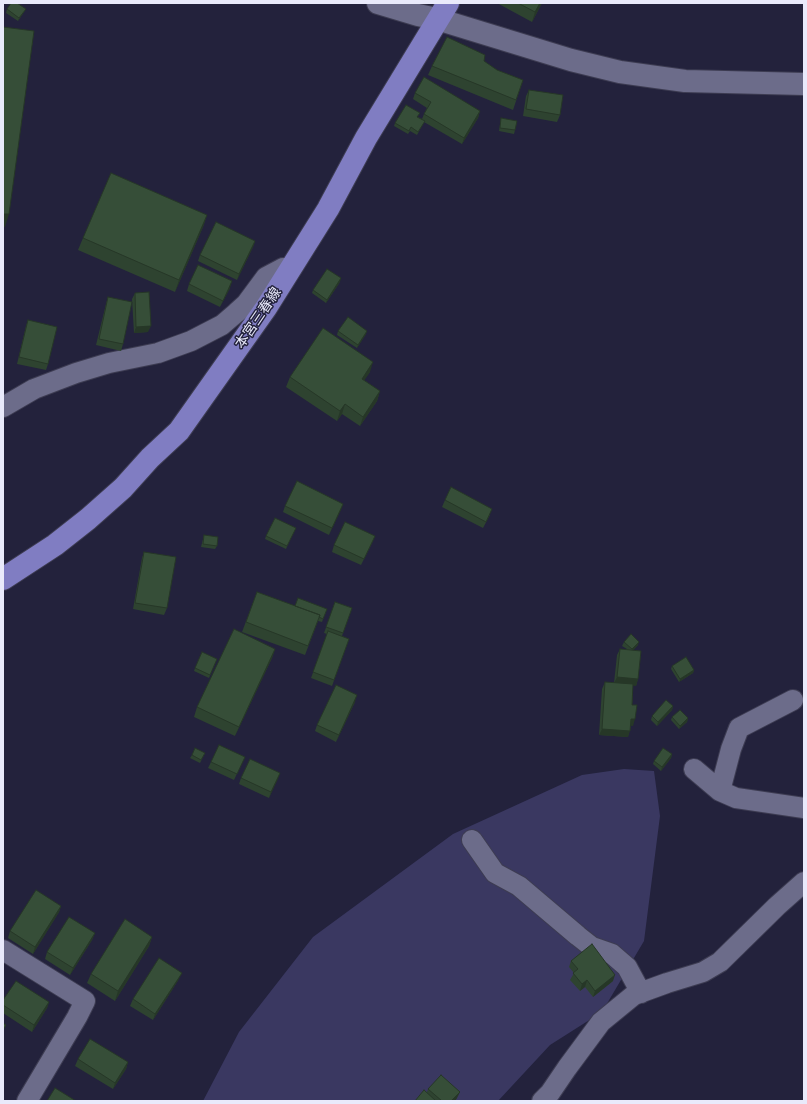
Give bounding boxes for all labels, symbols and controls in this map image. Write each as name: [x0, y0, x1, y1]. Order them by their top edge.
street label: 本宮三春線: [231, 284, 285, 352]

